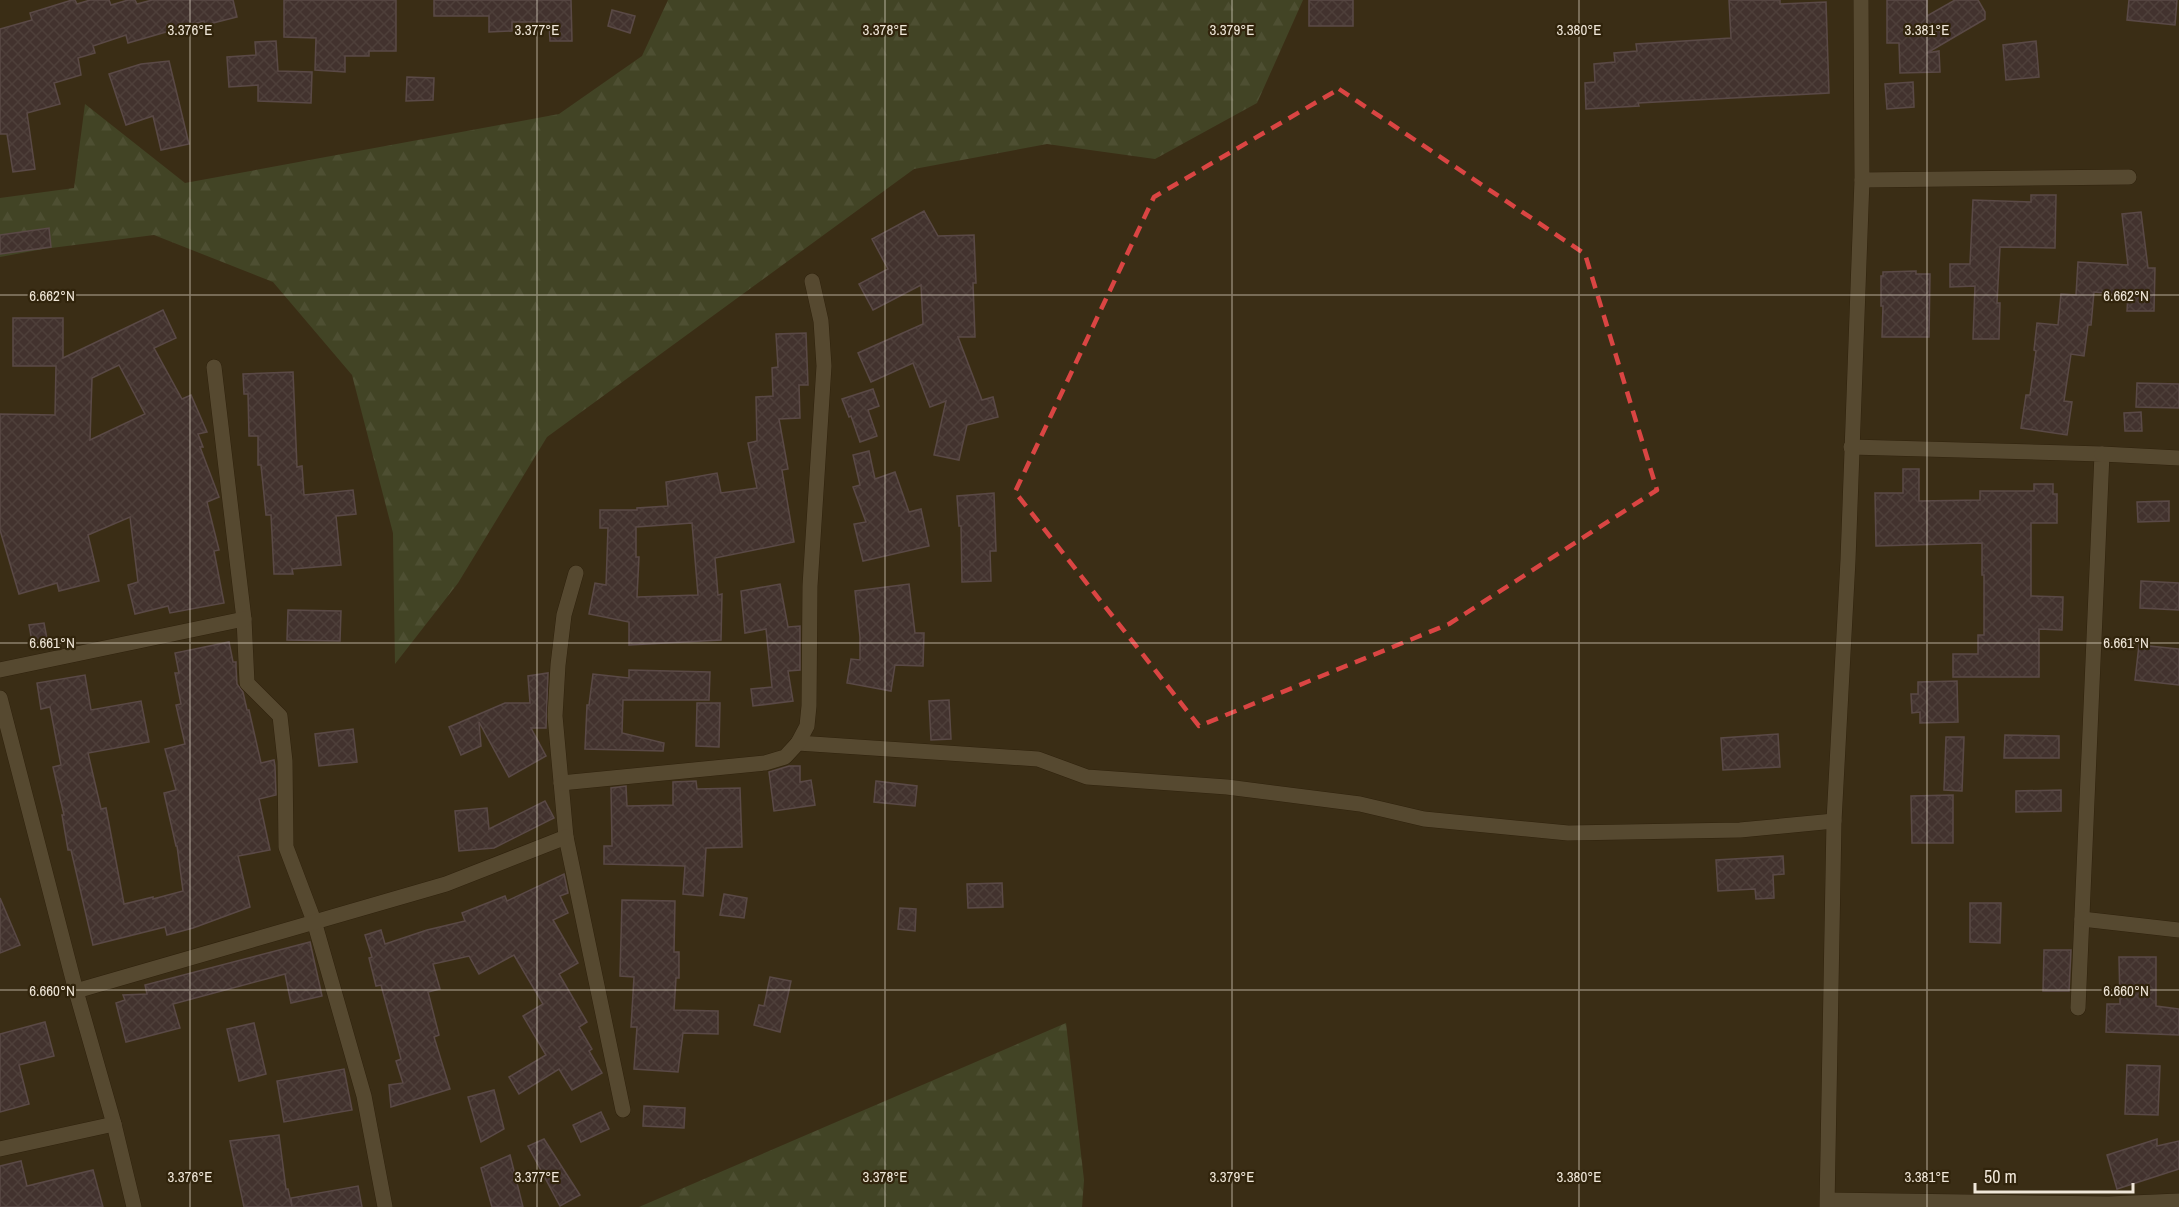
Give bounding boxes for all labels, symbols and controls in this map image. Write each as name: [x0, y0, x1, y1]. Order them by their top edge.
text: 3.376°E: [168, 19, 213, 40]
text: 3.377°E: [515, 19, 560, 40]
text: 3.378°E: [863, 19, 908, 40]
text: 3.379°E: [1210, 19, 1255, 40]
text: 3.380°E: [1557, 19, 1602, 40]
text: 3.381°E: [1905, 19, 1950, 40]
text: 6.662°N: [29, 285, 75, 306]
text: 6.662°N: [2103, 285, 2149, 306]
text: 6.661°N: [29, 632, 75, 653]
text: 6.661°N: [2103, 632, 2149, 653]
text: 6.660°N: [29, 980, 75, 1001]
text: 6.660°N: [2103, 980, 2149, 1001]
scale bar: [1975, 1156, 2132, 1194]
text: 50 m: [1984, 1164, 2017, 1189]
text: 3.376°E: [168, 1166, 213, 1187]
text: 3.377°E: [515, 1166, 560, 1187]
text: 3.378°E: [863, 1166, 908, 1187]
text: 3.379°E: [1210, 1166, 1255, 1187]
text: 3.380°E: [1557, 1166, 1602, 1187]
text: 3.381°E: [1905, 1166, 1950, 1187]

